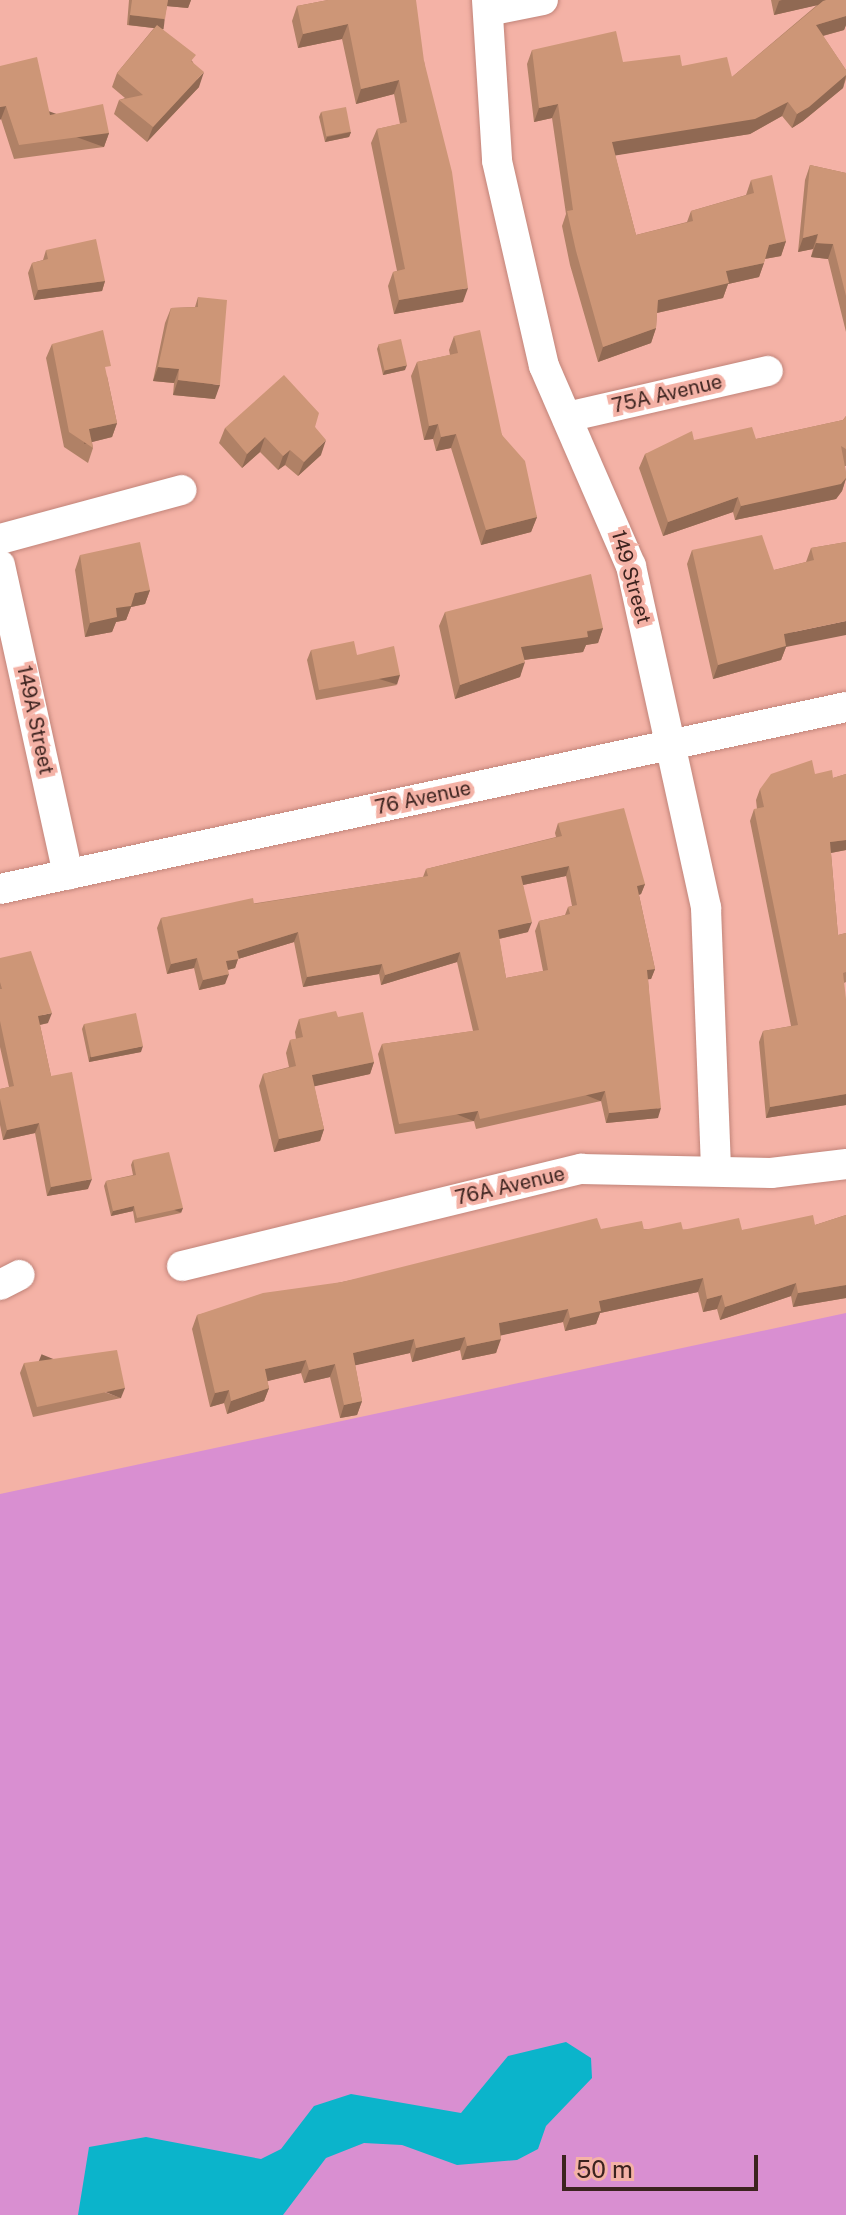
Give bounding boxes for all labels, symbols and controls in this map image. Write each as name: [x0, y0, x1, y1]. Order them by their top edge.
street label: 75A Avenue: [609, 370, 725, 418]
street label: 149 Street: [606, 527, 656, 627]
street label: 149A Street: [12, 663, 58, 777]
street label: 76 Avenue: [373, 776, 473, 820]
street label: 76A Avenue: [453, 1162, 567, 1210]
scale bar: [566, 2139, 762, 2189]
text: 50 m: [576, 2155, 633, 2183]

